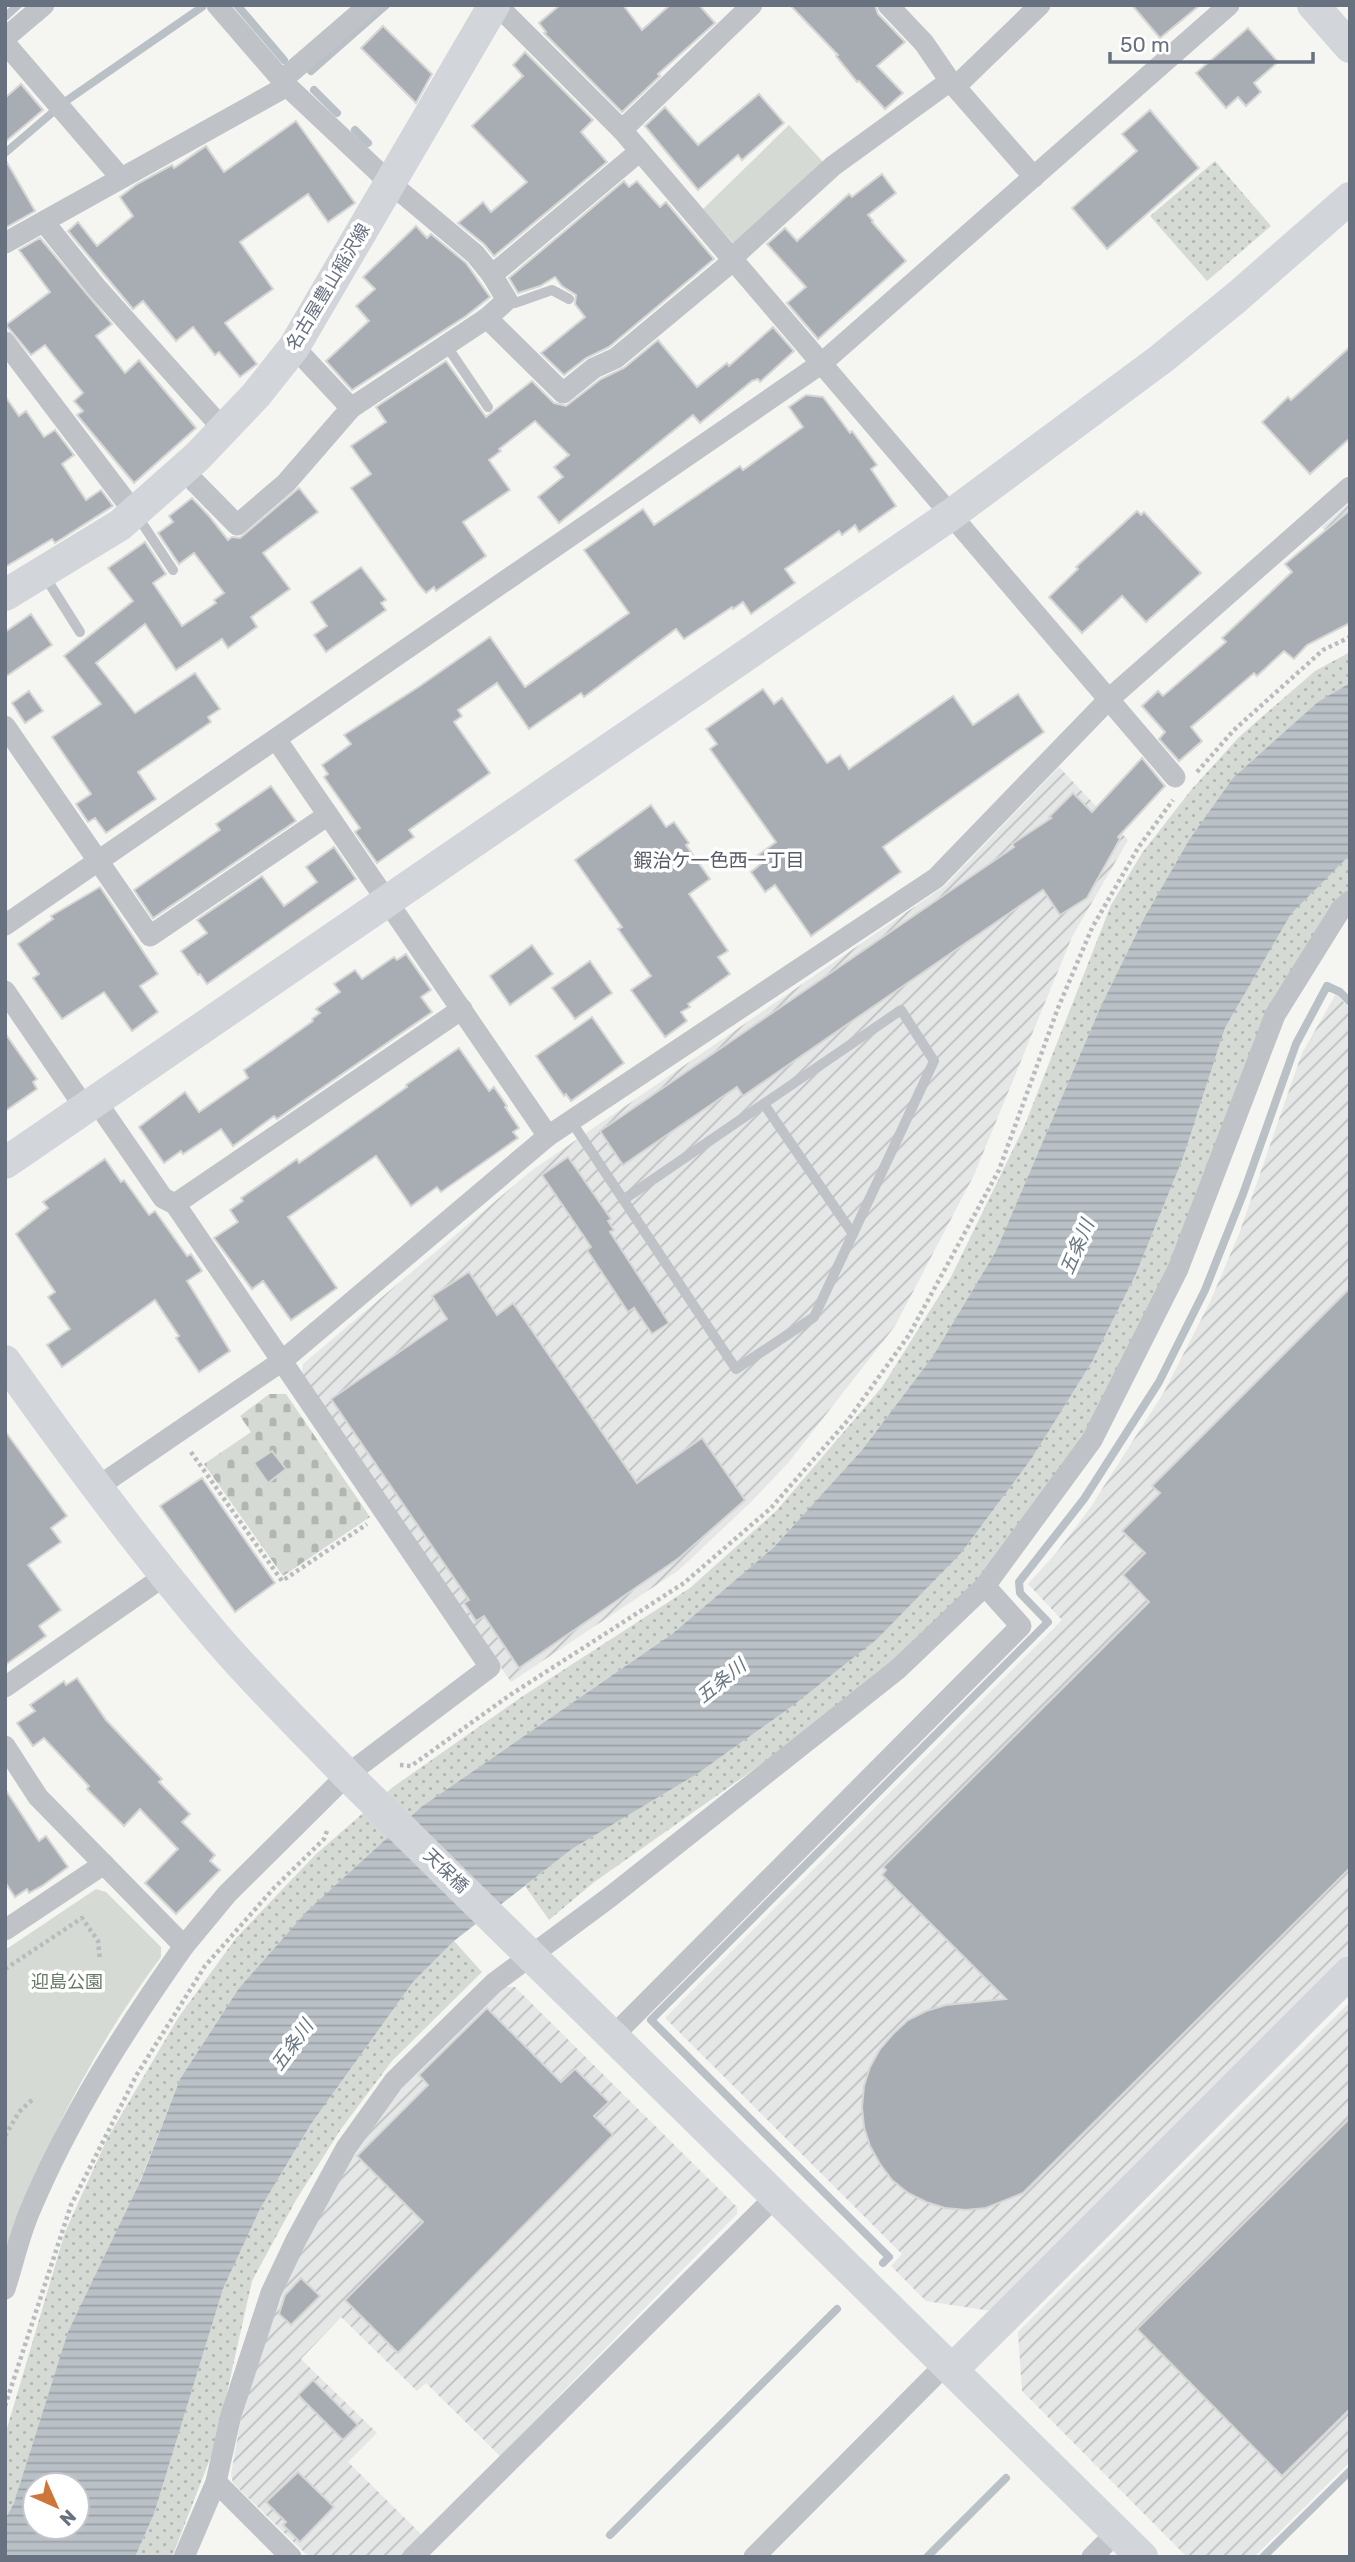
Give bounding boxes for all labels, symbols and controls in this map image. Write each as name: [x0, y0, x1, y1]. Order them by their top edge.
scale bar: [1110, 21, 1313, 65]
text: 50 m: [1120, 32, 1170, 57]
street label: 名古屋豊山稲沢線: [281, 220, 375, 354]
district label: 鍜治ケ一色西一丁目: [633, 849, 805, 872]
water label: 五条川: [1055, 1214, 1100, 1278]
water label: 五条川: [692, 1653, 752, 1708]
street label: 天保橋: [419, 1844, 473, 1898]
park label: 迎島公園: [31, 1971, 103, 1993]
water label: 五条川: [266, 2014, 319, 2075]
north arrow: [21, 2471, 91, 2541]
text: N: [55, 2505, 81, 2531]

